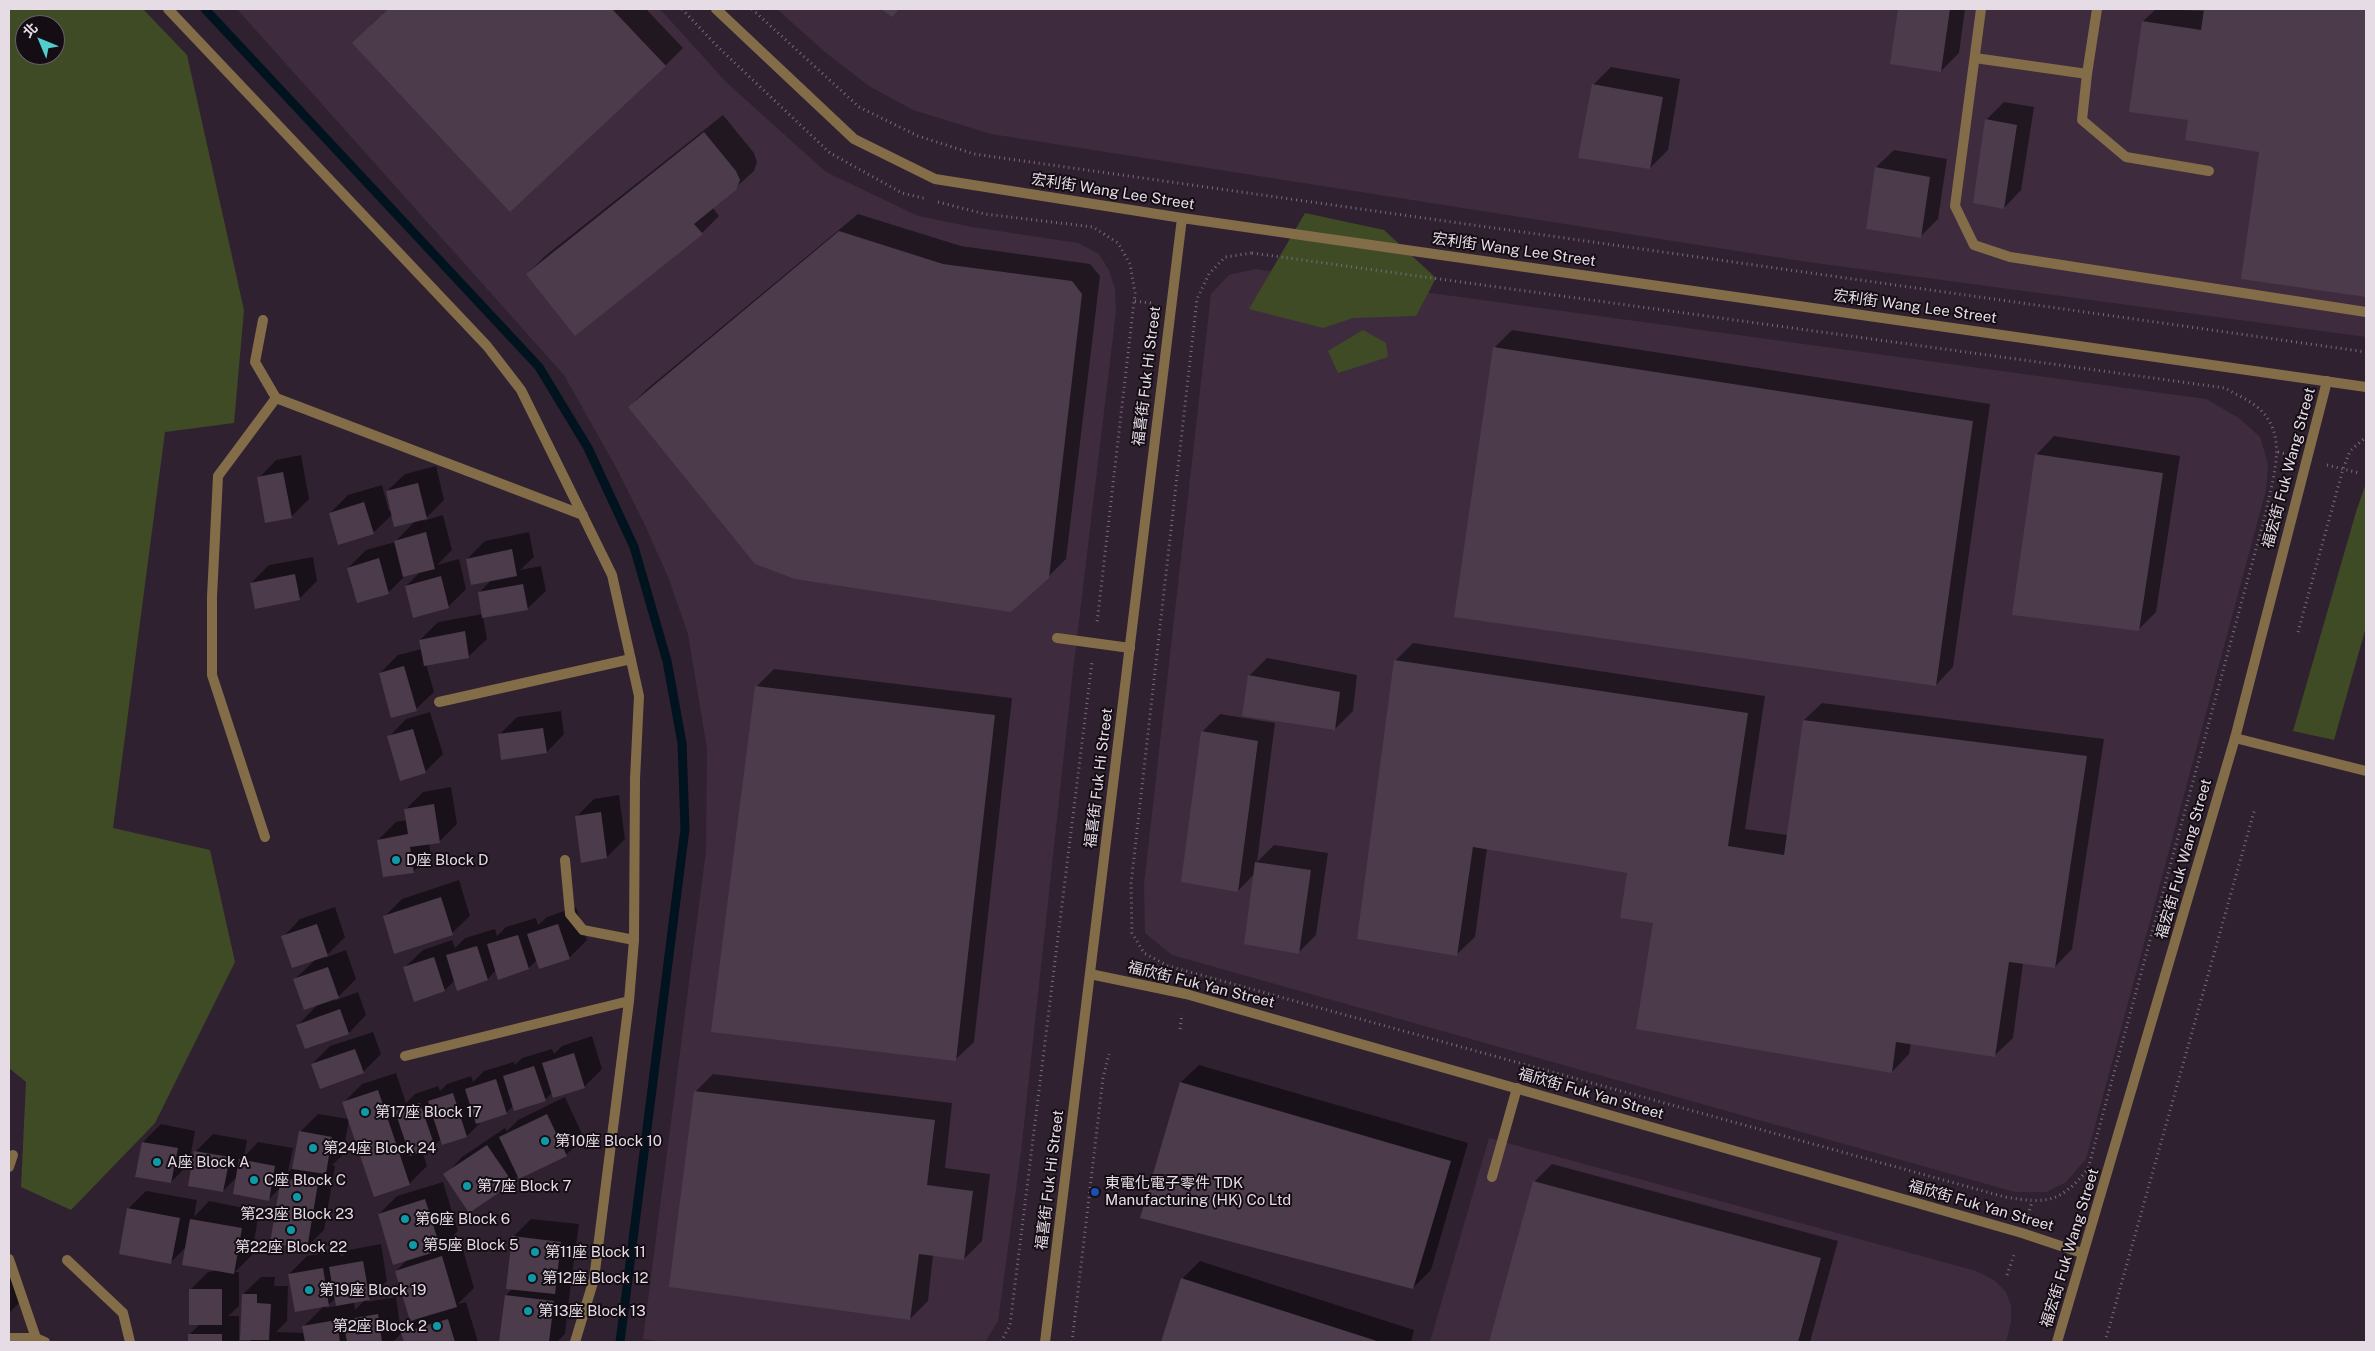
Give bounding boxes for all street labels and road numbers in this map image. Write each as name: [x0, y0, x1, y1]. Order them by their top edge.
street label: 宏利街 Wang Lee Street: [1030, 170, 1196, 214]
street label: 宏利街 Wang Lee Street: [1431, 230, 1597, 270]
street label: 宏利街 Wang Lee Street: [1832, 287, 1998, 327]
street label: 福喜街 Fuk Hi Street: [1129, 305, 1165, 447]
street label: 福宏街 Fuk Wang Street: [2259, 386, 2319, 550]
street label: 福喜街 Fuk Hi Street: [1081, 707, 1117, 849]
street label: 福宏街 Fuk Wang Street: [2153, 777, 2215, 941]
street label: 福欣街 Fuk Yan Street: [1126, 958, 1276, 1012]
street label: 福欣街 Fuk Yan Street: [1516, 1065, 1666, 1123]
street label: 福喜街 Fuk Hi Street: [1032, 1109, 1068, 1251]
street label: 福宏街 Fuk Wang Street: [2037, 1166, 2103, 1330]
street label: 福欣街 Fuk Yan Street: [1906, 1177, 2056, 1235]

